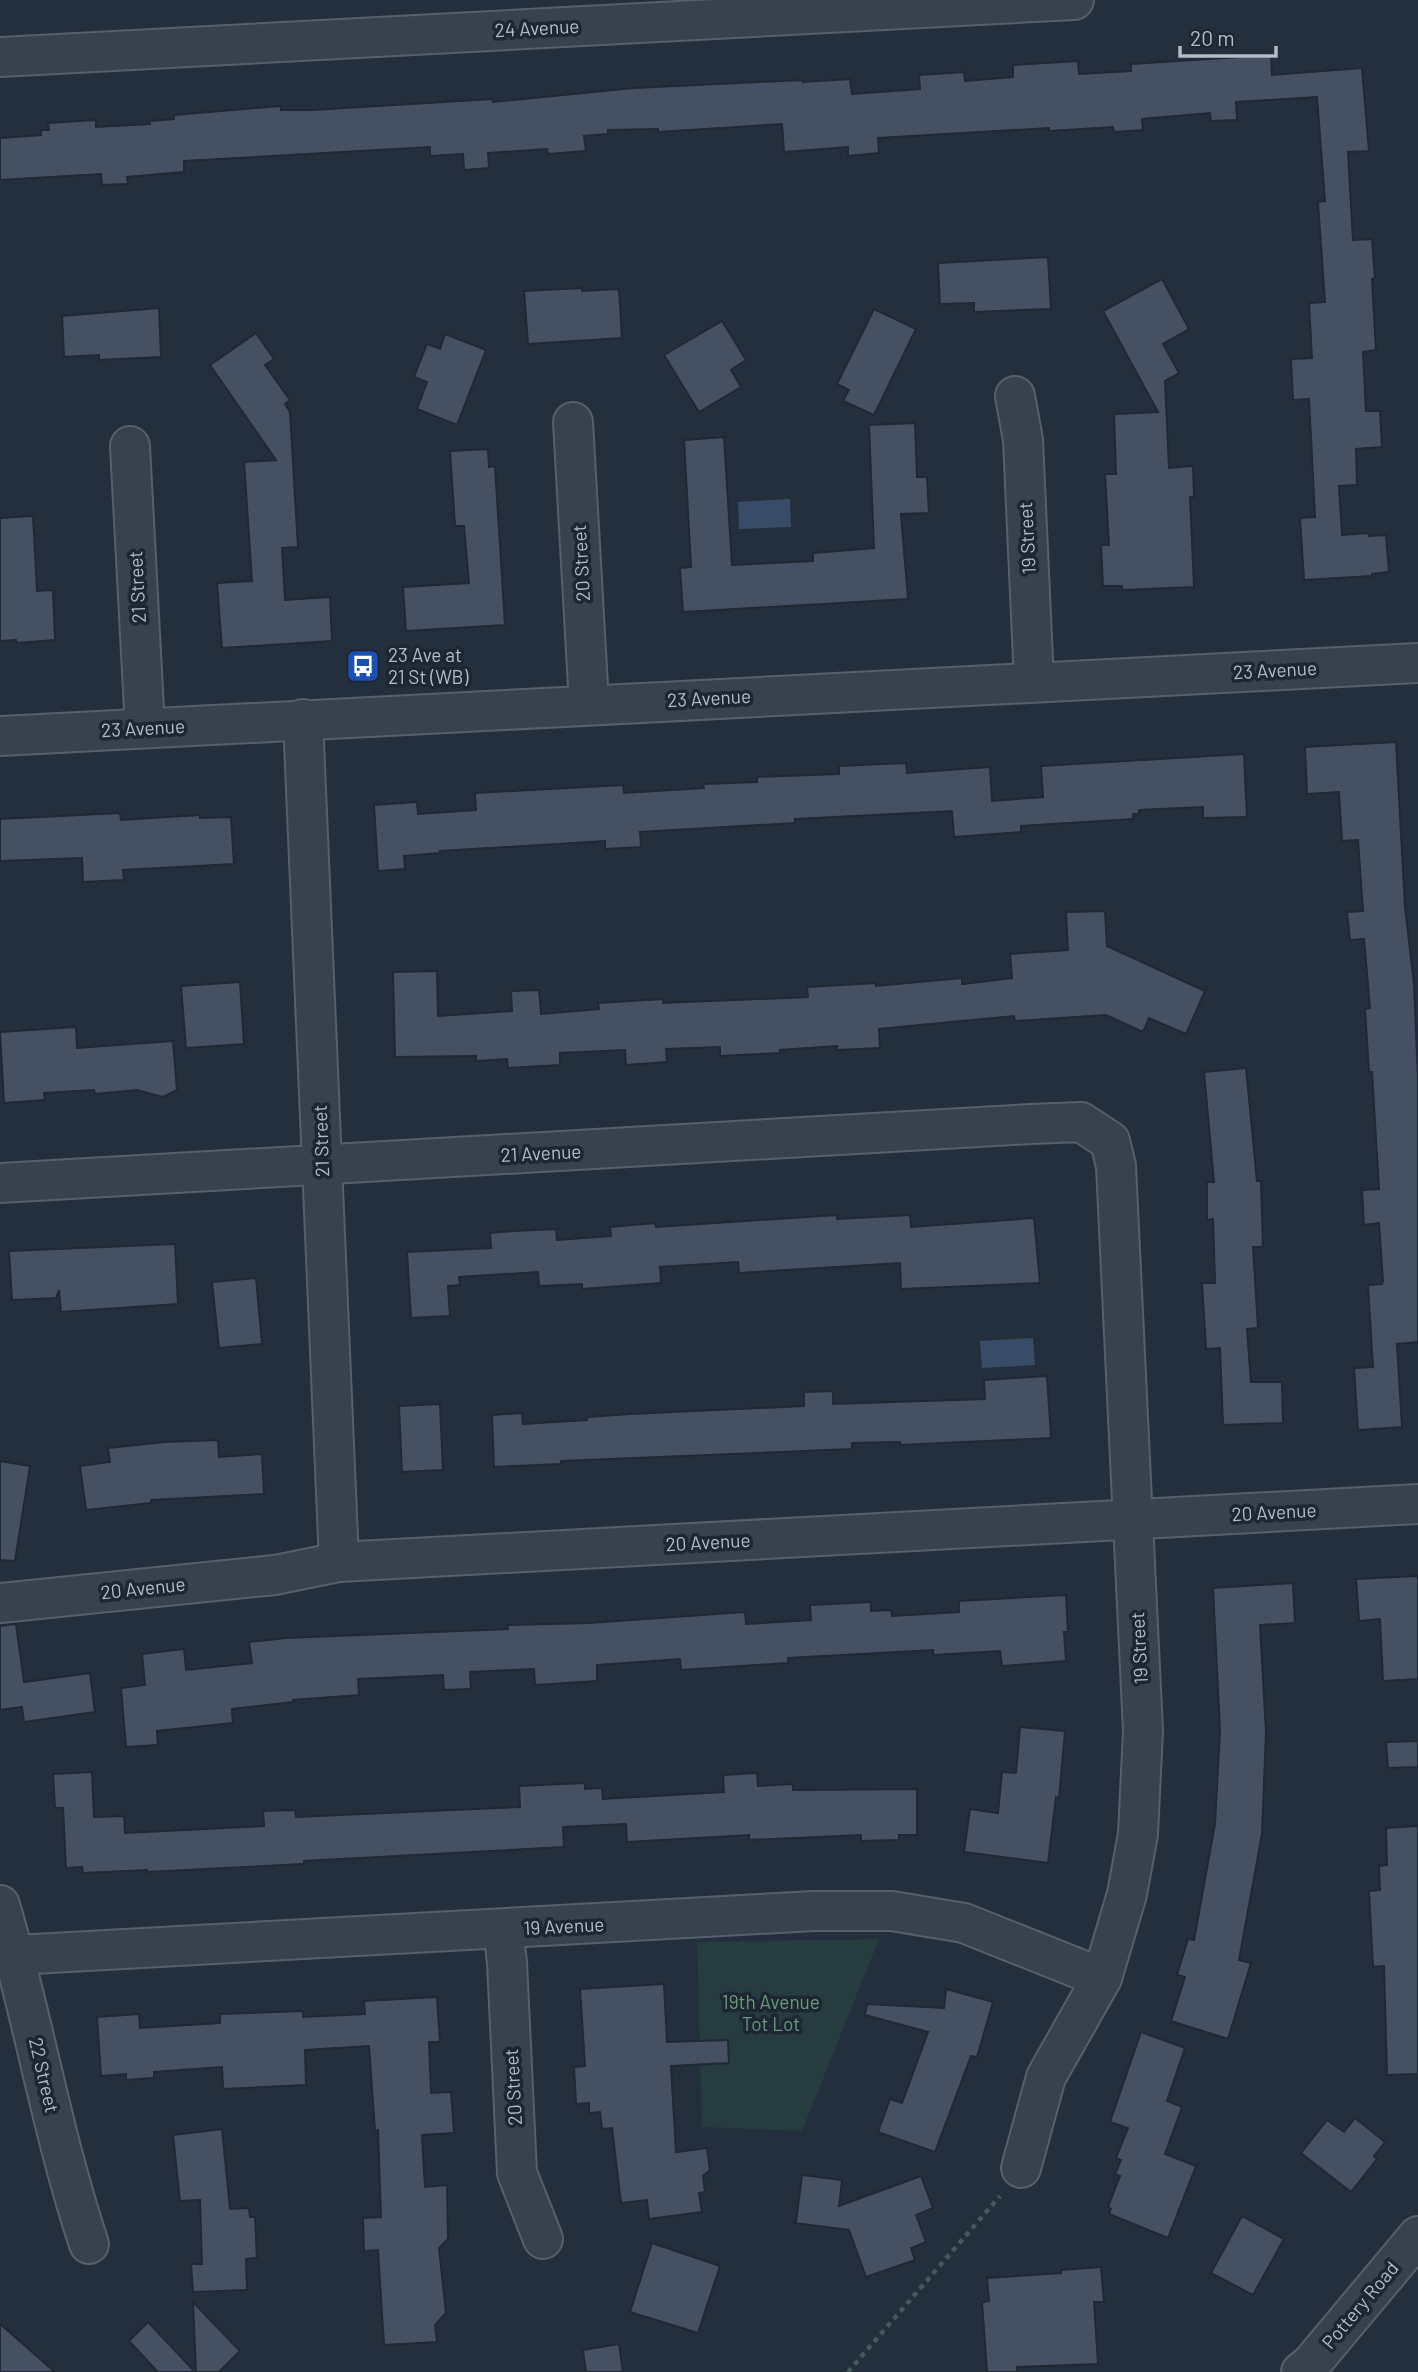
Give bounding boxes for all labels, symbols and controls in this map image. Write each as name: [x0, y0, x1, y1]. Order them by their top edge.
street label: 24 Avenue: [494, 14, 580, 41]
scale bar: [1180, 14, 1276, 58]
text: 20 m: [1190, 25, 1235, 50]
street label: 19 Street: [1013, 501, 1040, 575]
street label: 20 Street: [567, 524, 594, 602]
street label: 21 Street: [123, 550, 150, 624]
place label: 23 Ave at 21 St (WB): [388, 643, 469, 688]
bus stop icon: 23 Ave at 21 St (WB): [344, 647, 382, 685]
street label: 23 Avenue: [1232, 656, 1318, 683]
street label: 23 Avenue: [666, 684, 752, 711]
street label: 23 Avenue: [100, 714, 186, 741]
street label: 21 Street: [308, 1105, 333, 1178]
street label: 21 Avenue: [500, 1139, 582, 1166]
street label: 20 Avenue: [1231, 1498, 1317, 1525]
street label: 20 Avenue: [665, 1528, 751, 1555]
street label: 20 Avenue: [99, 1572, 186, 1603]
street label: 19 Street: [1125, 1611, 1152, 1685]
street label: 19 Avenue: [523, 1912, 605, 1939]
park label: 19th Avenue Tot Lot: [722, 1990, 820, 2035]
street label: 22 Street: [25, 2035, 64, 2115]
street label: 20 Street: [499, 2048, 526, 2126]
street label: Pottery Road: [1316, 2256, 1403, 2353]

